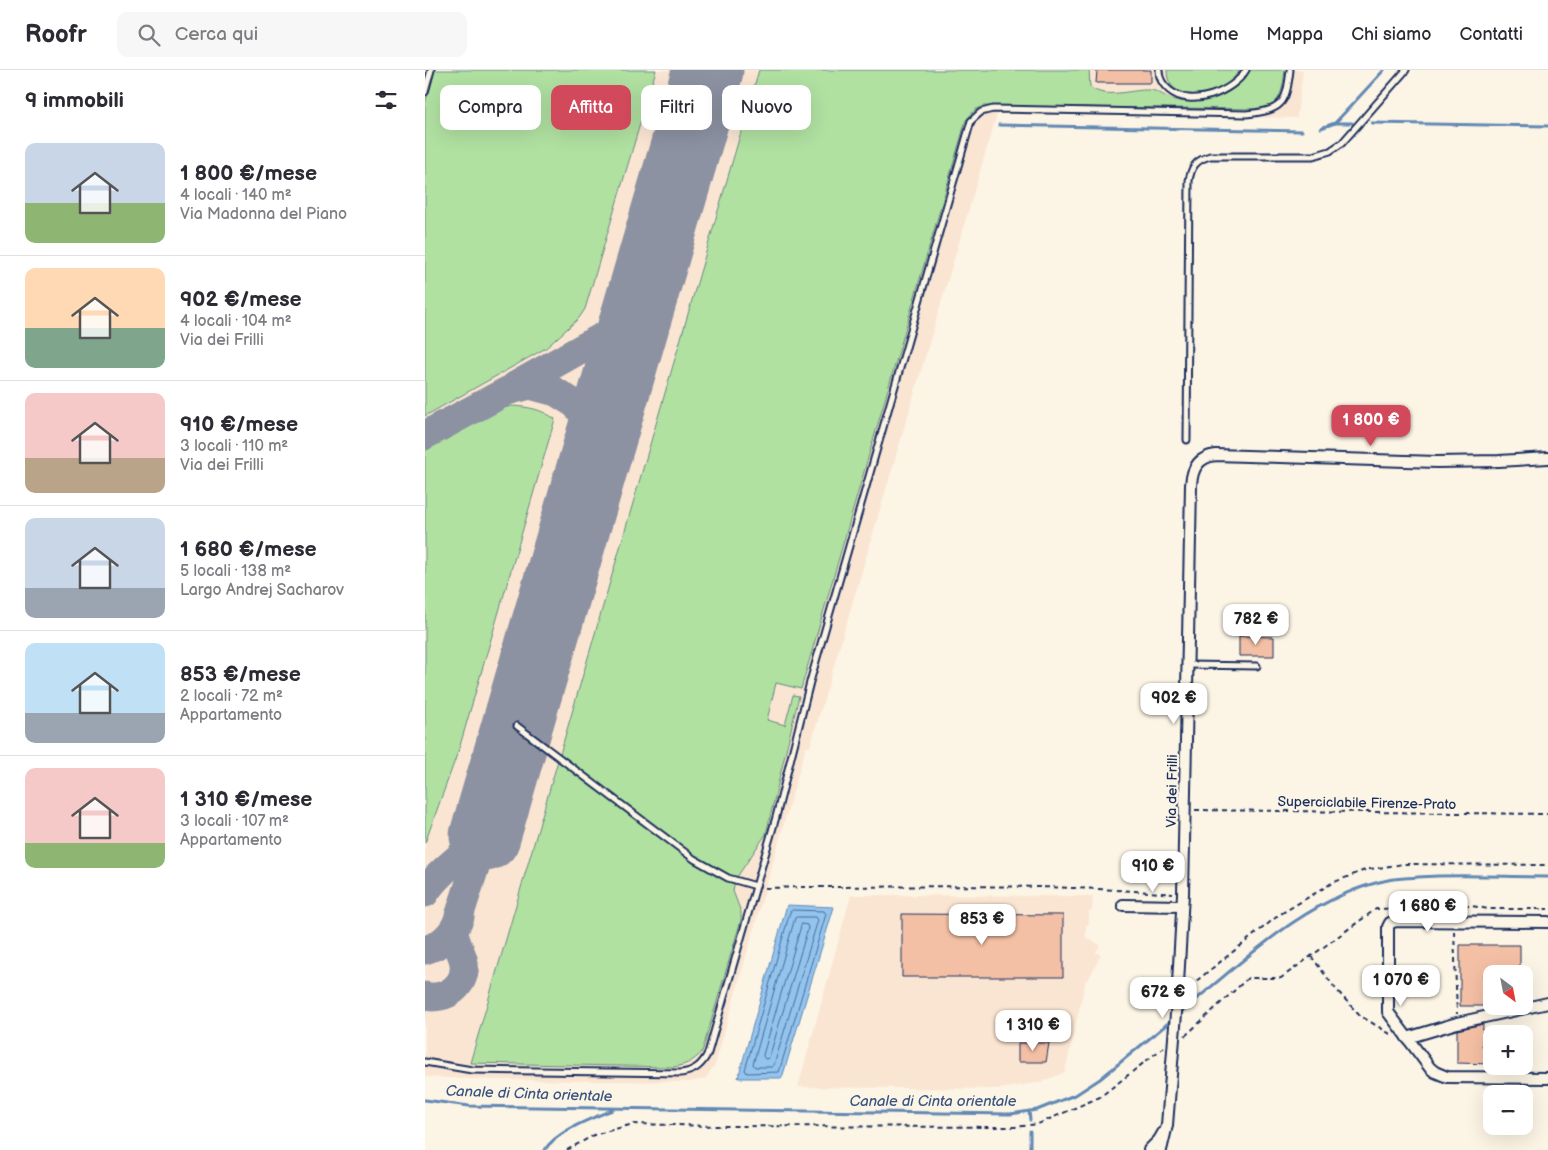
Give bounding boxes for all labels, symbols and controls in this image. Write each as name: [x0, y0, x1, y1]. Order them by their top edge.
search box: [117, 12, 467, 57]
text: Roofr: [25, 20, 87, 49]
icon: search: [135, 21, 163, 49]
text: Cerca qui: [175, 23, 258, 46]
text: Home: [1189, 24, 1238, 45]
text: Mappa: [1266, 24, 1323, 45]
text: Chi siamo: [1351, 24, 1431, 45]
text: Contatti: [1459, 24, 1523, 45]
chip: Compra: [440, 85, 541, 130]
chip: Affitta: [551, 85, 631, 130]
chip: Filtri: [641, 85, 712, 130]
chip: Nuovo: [722, 85, 811, 130]
icon: filters: [372, 86, 400, 114]
text: 9 immobili: [25, 88, 124, 113]
text: 1 800 €/mese: [180, 161, 317, 186]
icon: home: [65, 163, 125, 223]
text: 4 locali · 140 m²: [180, 186, 292, 205]
text: Via Madonna del Piano: [180, 205, 347, 224]
text: 902 €/mese: [180, 287, 302, 312]
icon: home: [65, 288, 125, 348]
text: 4 locali · 104 m²: [180, 312, 292, 331]
text: Via dei Frilli: [180, 331, 264, 350]
pin: 1 800 €: [1325, 404, 1417, 447]
text: 1 800 €: [1343, 411, 1400, 430]
text: 910 €/mese: [180, 412, 298, 437]
icon: home: [65, 413, 125, 473]
text: 3 locali · 110 m²: [180, 437, 288, 456]
text: Via dei Frilli: [180, 456, 264, 475]
text: 1 680 €/mese: [180, 537, 317, 562]
icon: home: [65, 538, 125, 598]
text: 5 locali · 138 m²: [180, 562, 291, 581]
text: Largo Andrej Sacharov: [180, 581, 344, 600]
pin: 782 €: [1221, 604, 1291, 646]
text: 782 €: [1234, 610, 1278, 629]
text: 853 €/mese: [180, 662, 301, 687]
icon: home: [65, 663, 125, 723]
pin: 902 €: [1139, 682, 1209, 725]
text: 2 locali · 72 m²: [180, 687, 283, 706]
text: 902 €: [1151, 689, 1197, 708]
text: Appartamento: [180, 706, 282, 725]
street label: Via dei Frilli: [1163, 754, 1181, 828]
text: 1 310 €/mese: [180, 787, 312, 812]
icon: home: [65, 788, 125, 848]
street label: Superciclabile Firenze-Prato: [1278, 793, 1457, 813]
text: 3 locali · 107 m²: [180, 812, 289, 831]
text: Appartamento: [180, 831, 282, 850]
pin: 910 €: [1118, 850, 1188, 893]
text: 910 €: [1132, 857, 1174, 876]
pin: 1 680 €: [1382, 890, 1474, 933]
text: 1 680 €: [1400, 897, 1456, 916]
pin: 853 €: [947, 904, 1017, 946]
text: 853 €: [960, 910, 1004, 929]
pin: 1 070 €: [1355, 964, 1447, 1007]
north arrow: [1483, 965, 1533, 1015]
map controls: [1483, 965, 1533, 1135]
text: 1 070 €: [1373, 971, 1429, 990]
pin: 672 €: [1128, 976, 1198, 1019]
text: 672 €: [1141, 983, 1185, 1002]
pin: 1 310 €: [987, 1010, 1079, 1052]
text: 1 310 €: [1006, 1016, 1060, 1035]
button: +: [1483, 1025, 1533, 1075]
water label: Canale di Cinta orientale: [445, 1082, 613, 1106]
button: −: [1483, 1085, 1533, 1135]
water label: Canale di Cinta orientale: [849, 1092, 1017, 1111]

